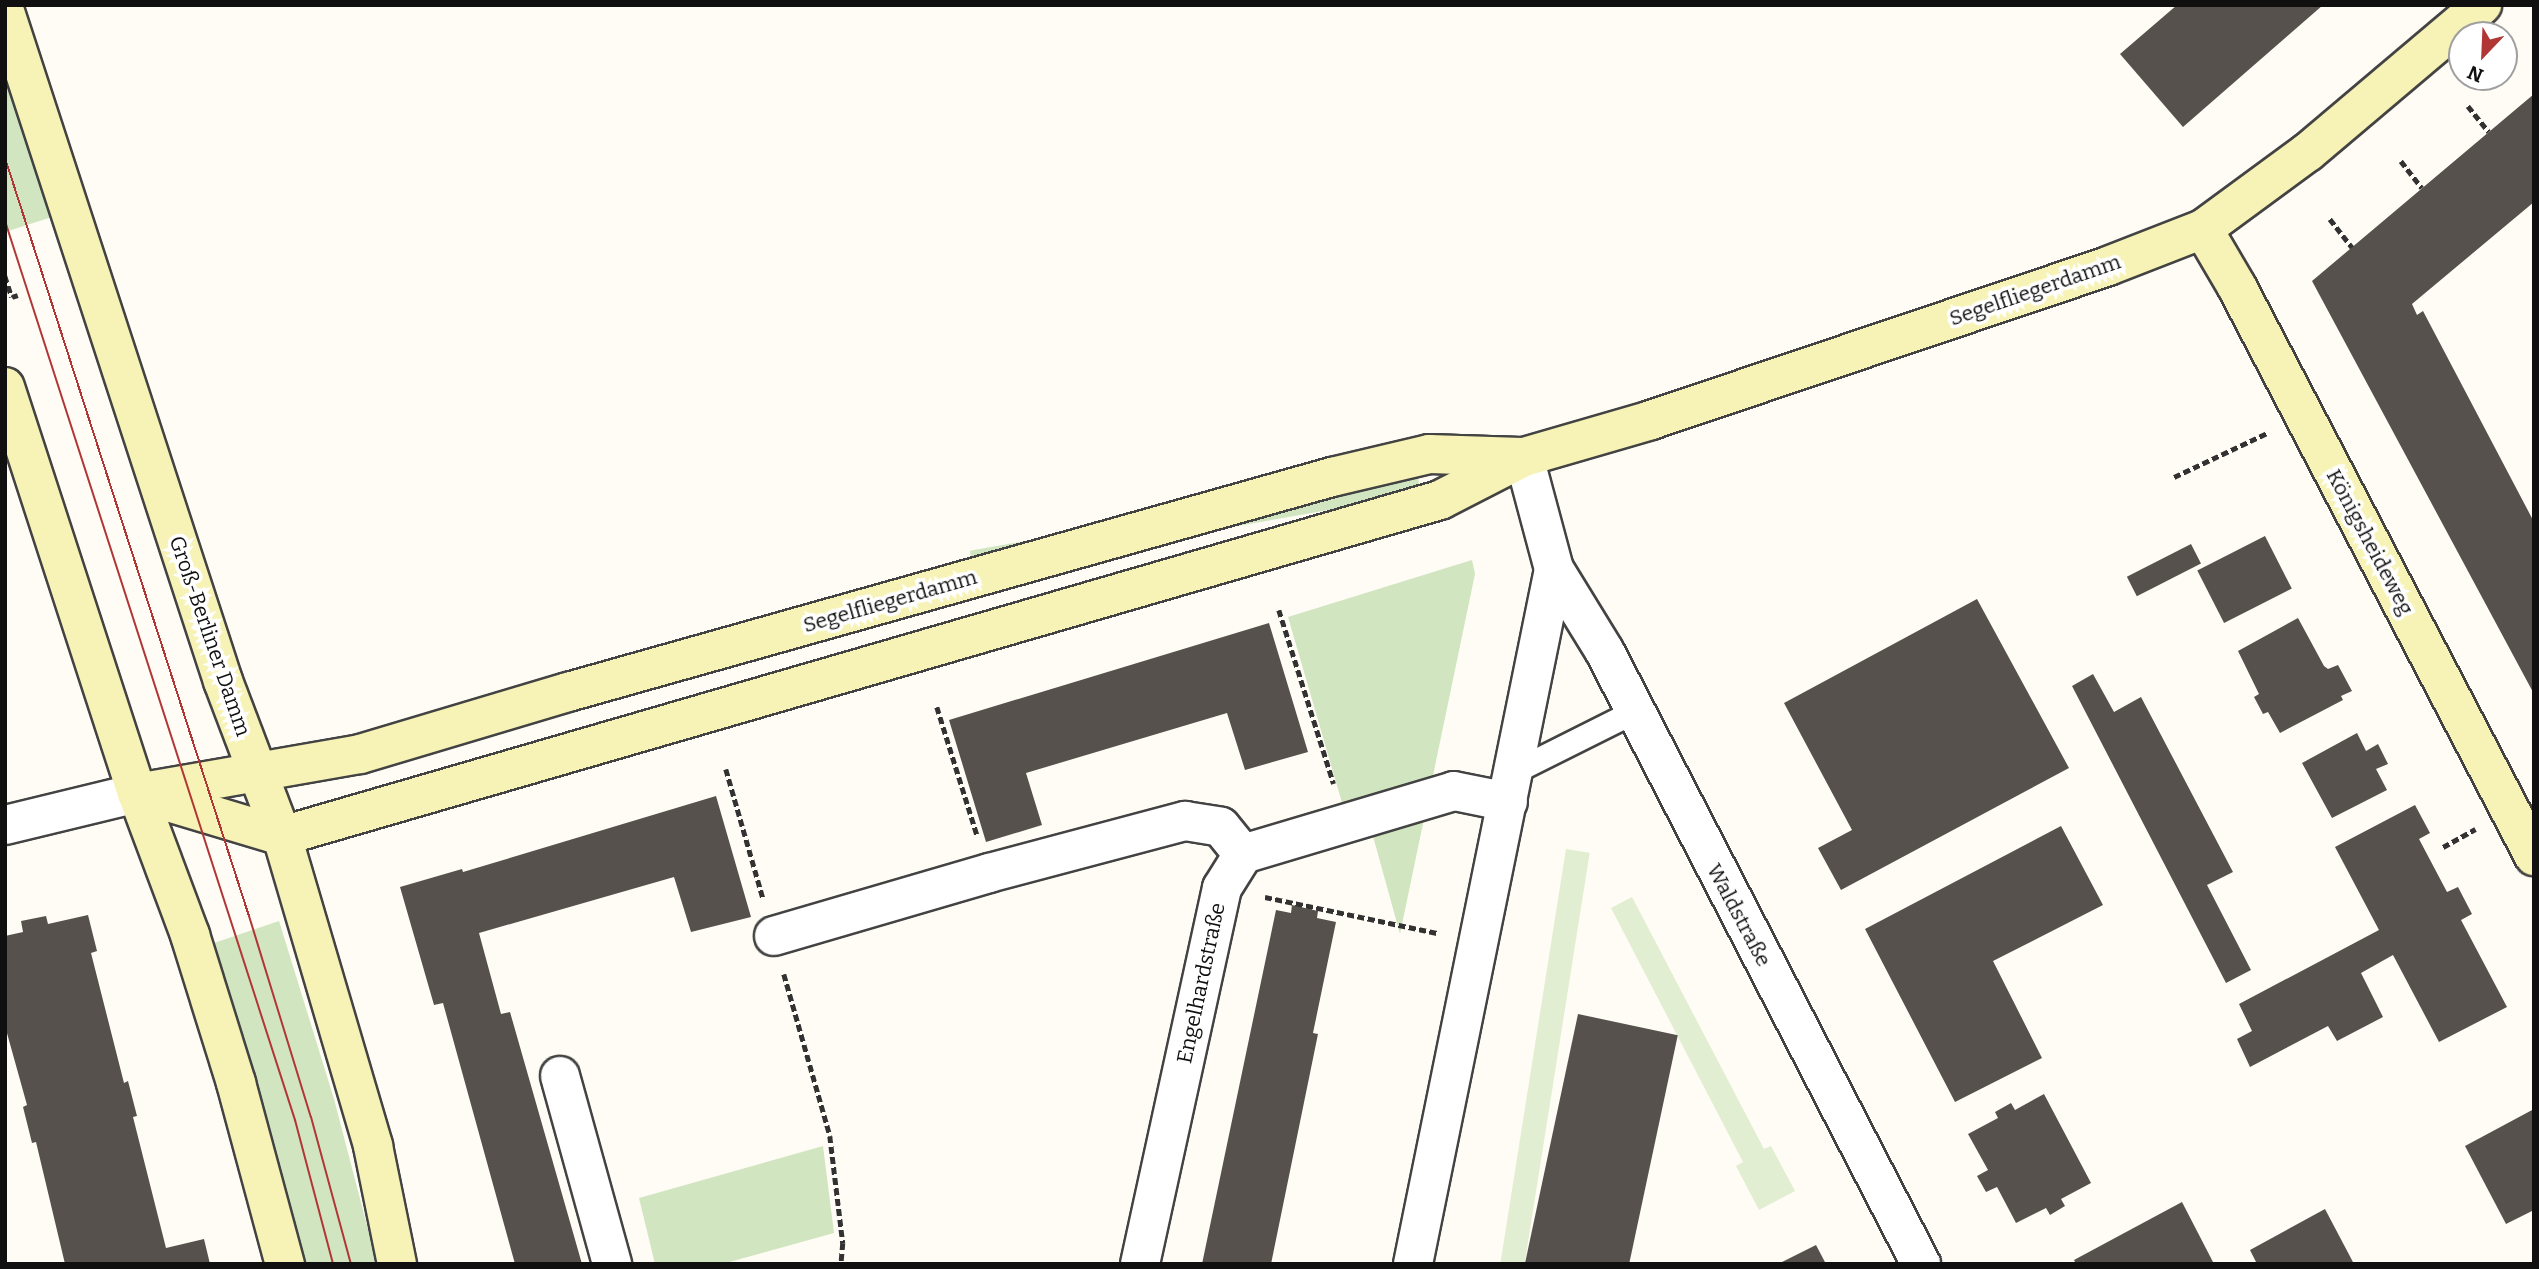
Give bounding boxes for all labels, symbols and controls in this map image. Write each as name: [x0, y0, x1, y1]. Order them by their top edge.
north arrow: [2448, 21, 2518, 91]
text: N: [2464, 61, 2487, 87]
street label: Segelfliegerdamm: [1946, 249, 2124, 331]
street label: Königsheideweg: [2321, 465, 2419, 619]
street label: Groß-Berliner Damm: [164, 533, 256, 739]
street label: Segelfliegerdamm: [800, 564, 980, 638]
street label: Waldstraße: [1701, 859, 1777, 971]
street label: Engelhardstraße: [1172, 900, 1230, 1066]

